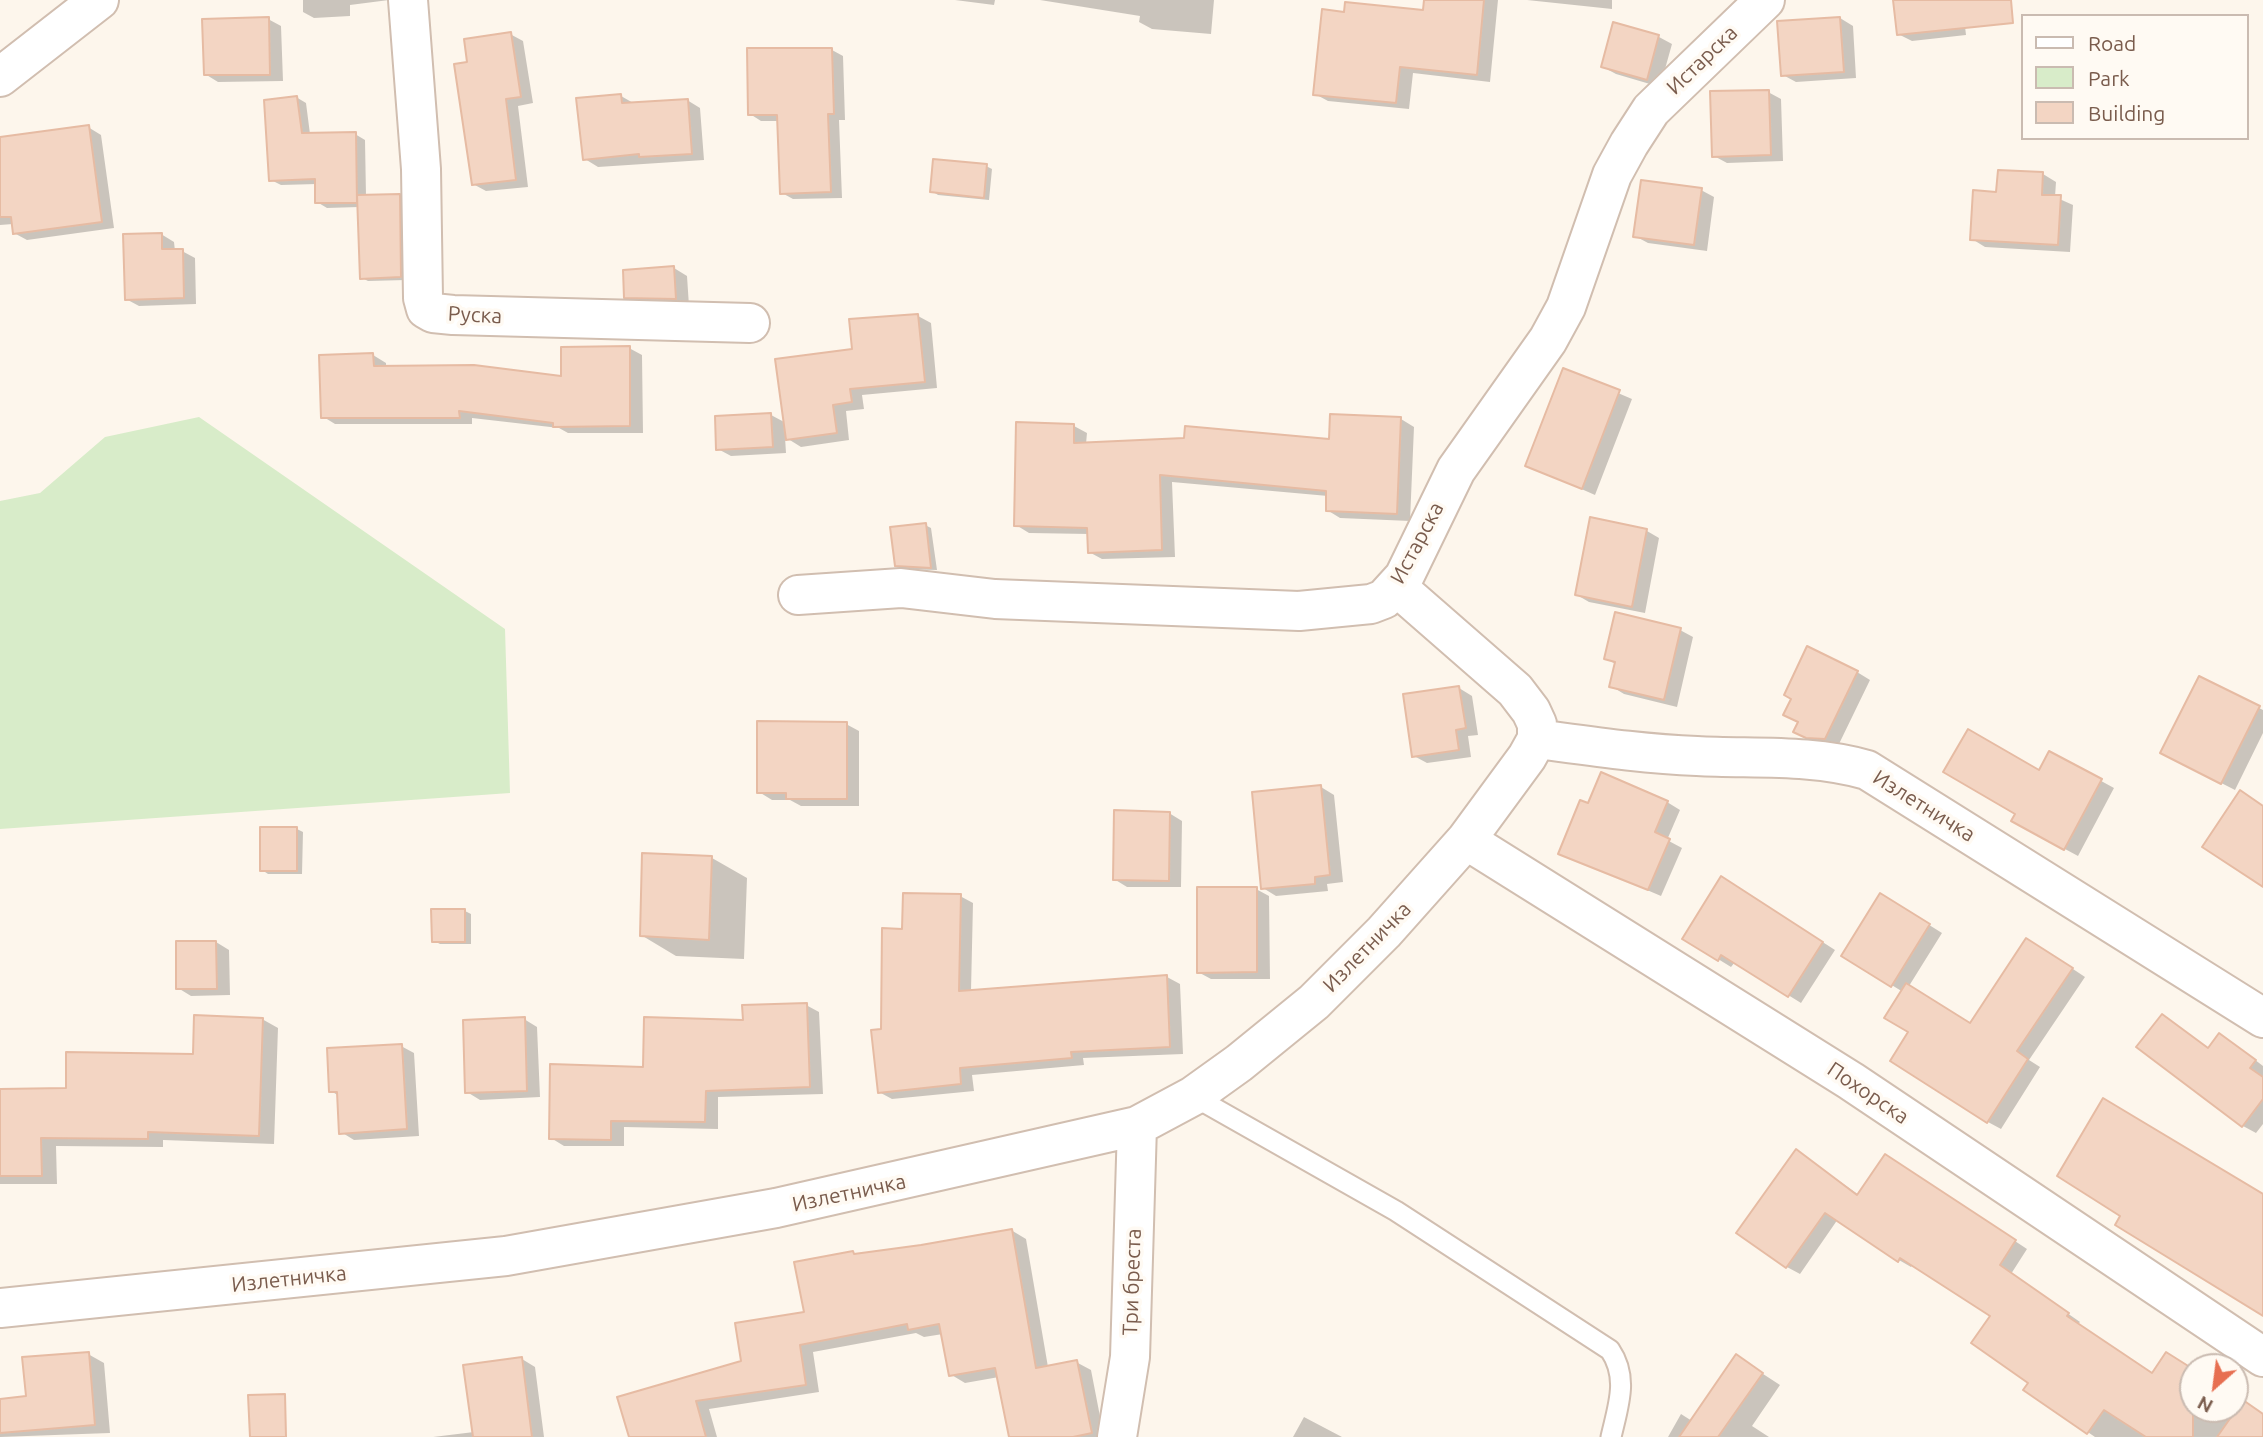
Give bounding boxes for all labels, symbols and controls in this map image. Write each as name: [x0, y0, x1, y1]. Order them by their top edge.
legend: [2022, 14, 2249, 140]
street label: Истарска: [1661, 20, 1743, 100]
text: Road: [2088, 31, 2136, 55]
text: Park: [2088, 66, 2130, 90]
text: Building: [2088, 101, 2165, 125]
street label: Руска: [447, 301, 503, 329]
street label: Истарска: [1385, 498, 1449, 588]
street label: Излетничка: [1868, 765, 1980, 847]
street label: Излетничка: [1318, 897, 1416, 997]
street label: Похорска: [1822, 1057, 1914, 1129]
street label: Излетничка: [790, 1169, 908, 1217]
street label: Три бреста: [1118, 1228, 1146, 1336]
street label: Излетничка: [230, 1260, 348, 1298]
north arrow: [2179, 1353, 2249, 1423]
text: N: [2194, 1392, 2217, 1418]

